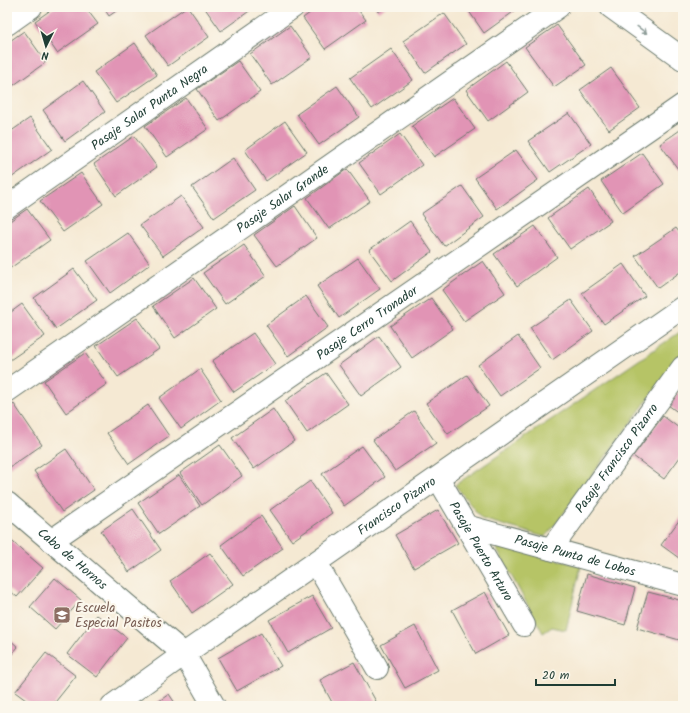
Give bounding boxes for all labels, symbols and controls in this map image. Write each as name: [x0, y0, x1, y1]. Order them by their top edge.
north arrow: [26, 26, 66, 66]
one-way arrow: [637, 26, 648, 34]
text: N: [41, 46, 49, 64]
street label: Pasaje Salar Punta Negra: [87, 59, 213, 156]
street label: Pasaje Salar Grande: [232, 159, 333, 239]
street label: Pasaje Cerro Tronador: [312, 280, 423, 366]
street label: Pasaje Francisco Pizarro: [570, 399, 664, 518]
street label: Francisco Pizarro: [353, 471, 441, 541]
street label: Pasaje Puerto Arturo: [443, 497, 518, 605]
street label: Cabo de Hornos: [33, 523, 113, 595]
street label: Pasaje Punta de Lobos: [512, 529, 638, 582]
place label: Escuela Especial Pasitos: [75, 598, 162, 634]
school or university icon: Escuela Especial Pasitos: [52, 605, 72, 625]
scale bar: [536, 661, 615, 687]
text: 20 m: [542, 666, 570, 685]

